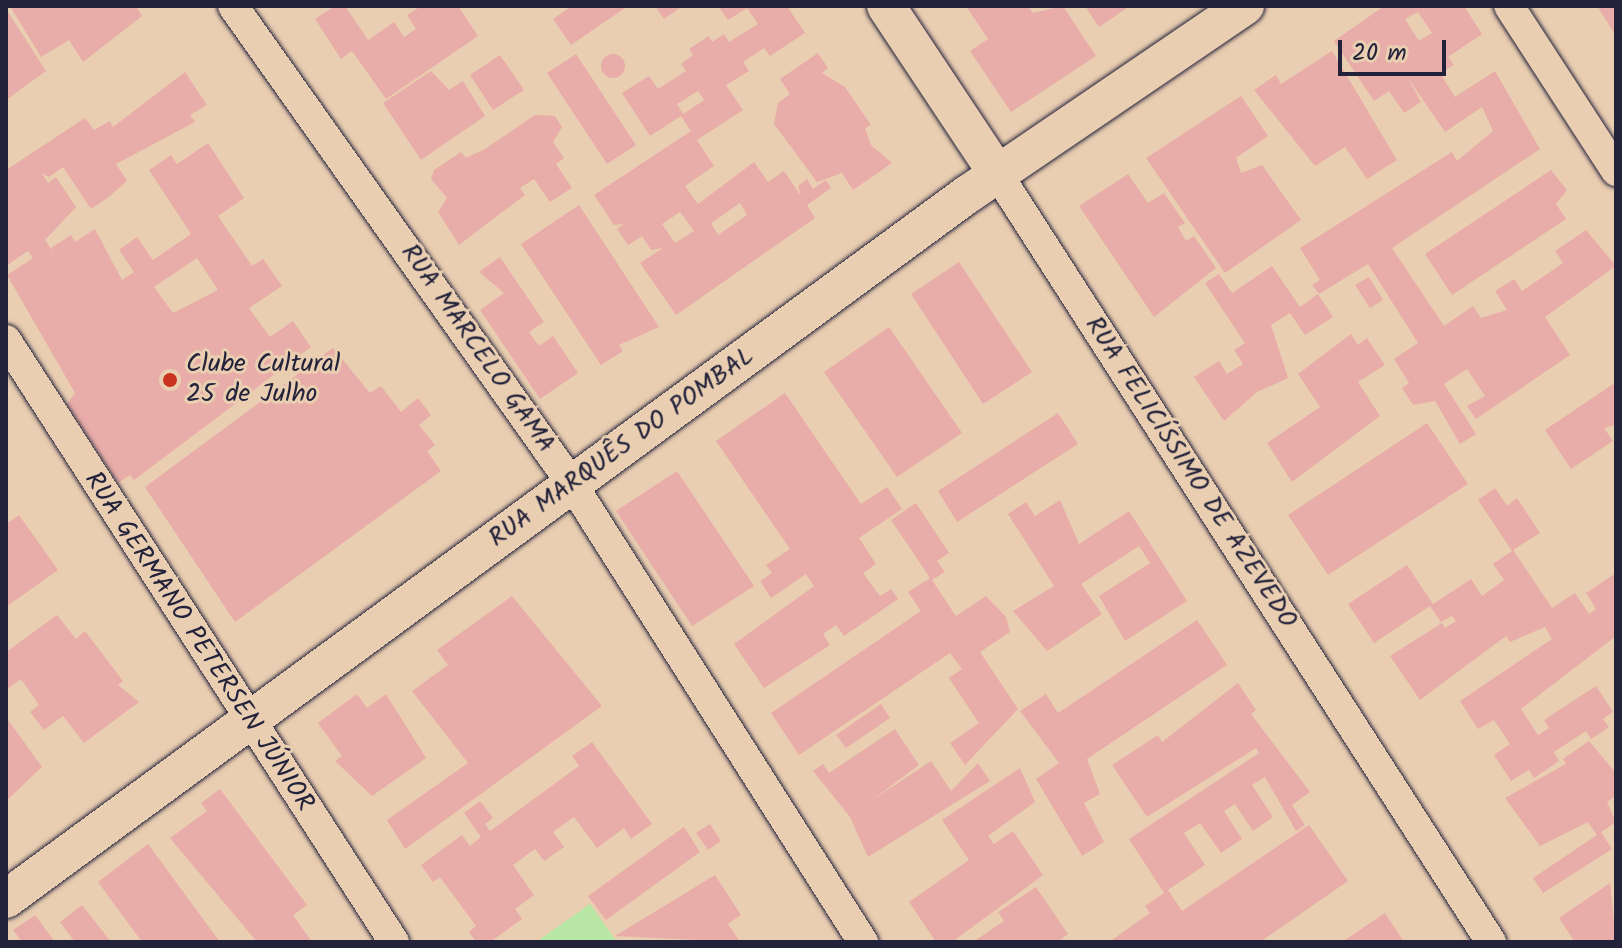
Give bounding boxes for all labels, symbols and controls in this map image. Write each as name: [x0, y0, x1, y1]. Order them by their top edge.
scale bar: [1342, 24, 1450, 74]
text: 20 m: [1352, 34, 1407, 73]
street label: RUA MARCELO GAMA: [393, 239, 561, 459]
street label: RUA FELICÍSSIMO DE AZEVEDO: [1077, 311, 1303, 635]
street label: RUA MARQUÊS DO POMBAL: [483, 341, 761, 555]
place label: Clube Cultural 25 de Julho: [186, 349, 340, 410]
marker: Clube Cultural 25 de Julho: [161, 371, 179, 389]
street label: RUA GERMANO PETERSEN JÚNIOR: [76, 466, 320, 818]

